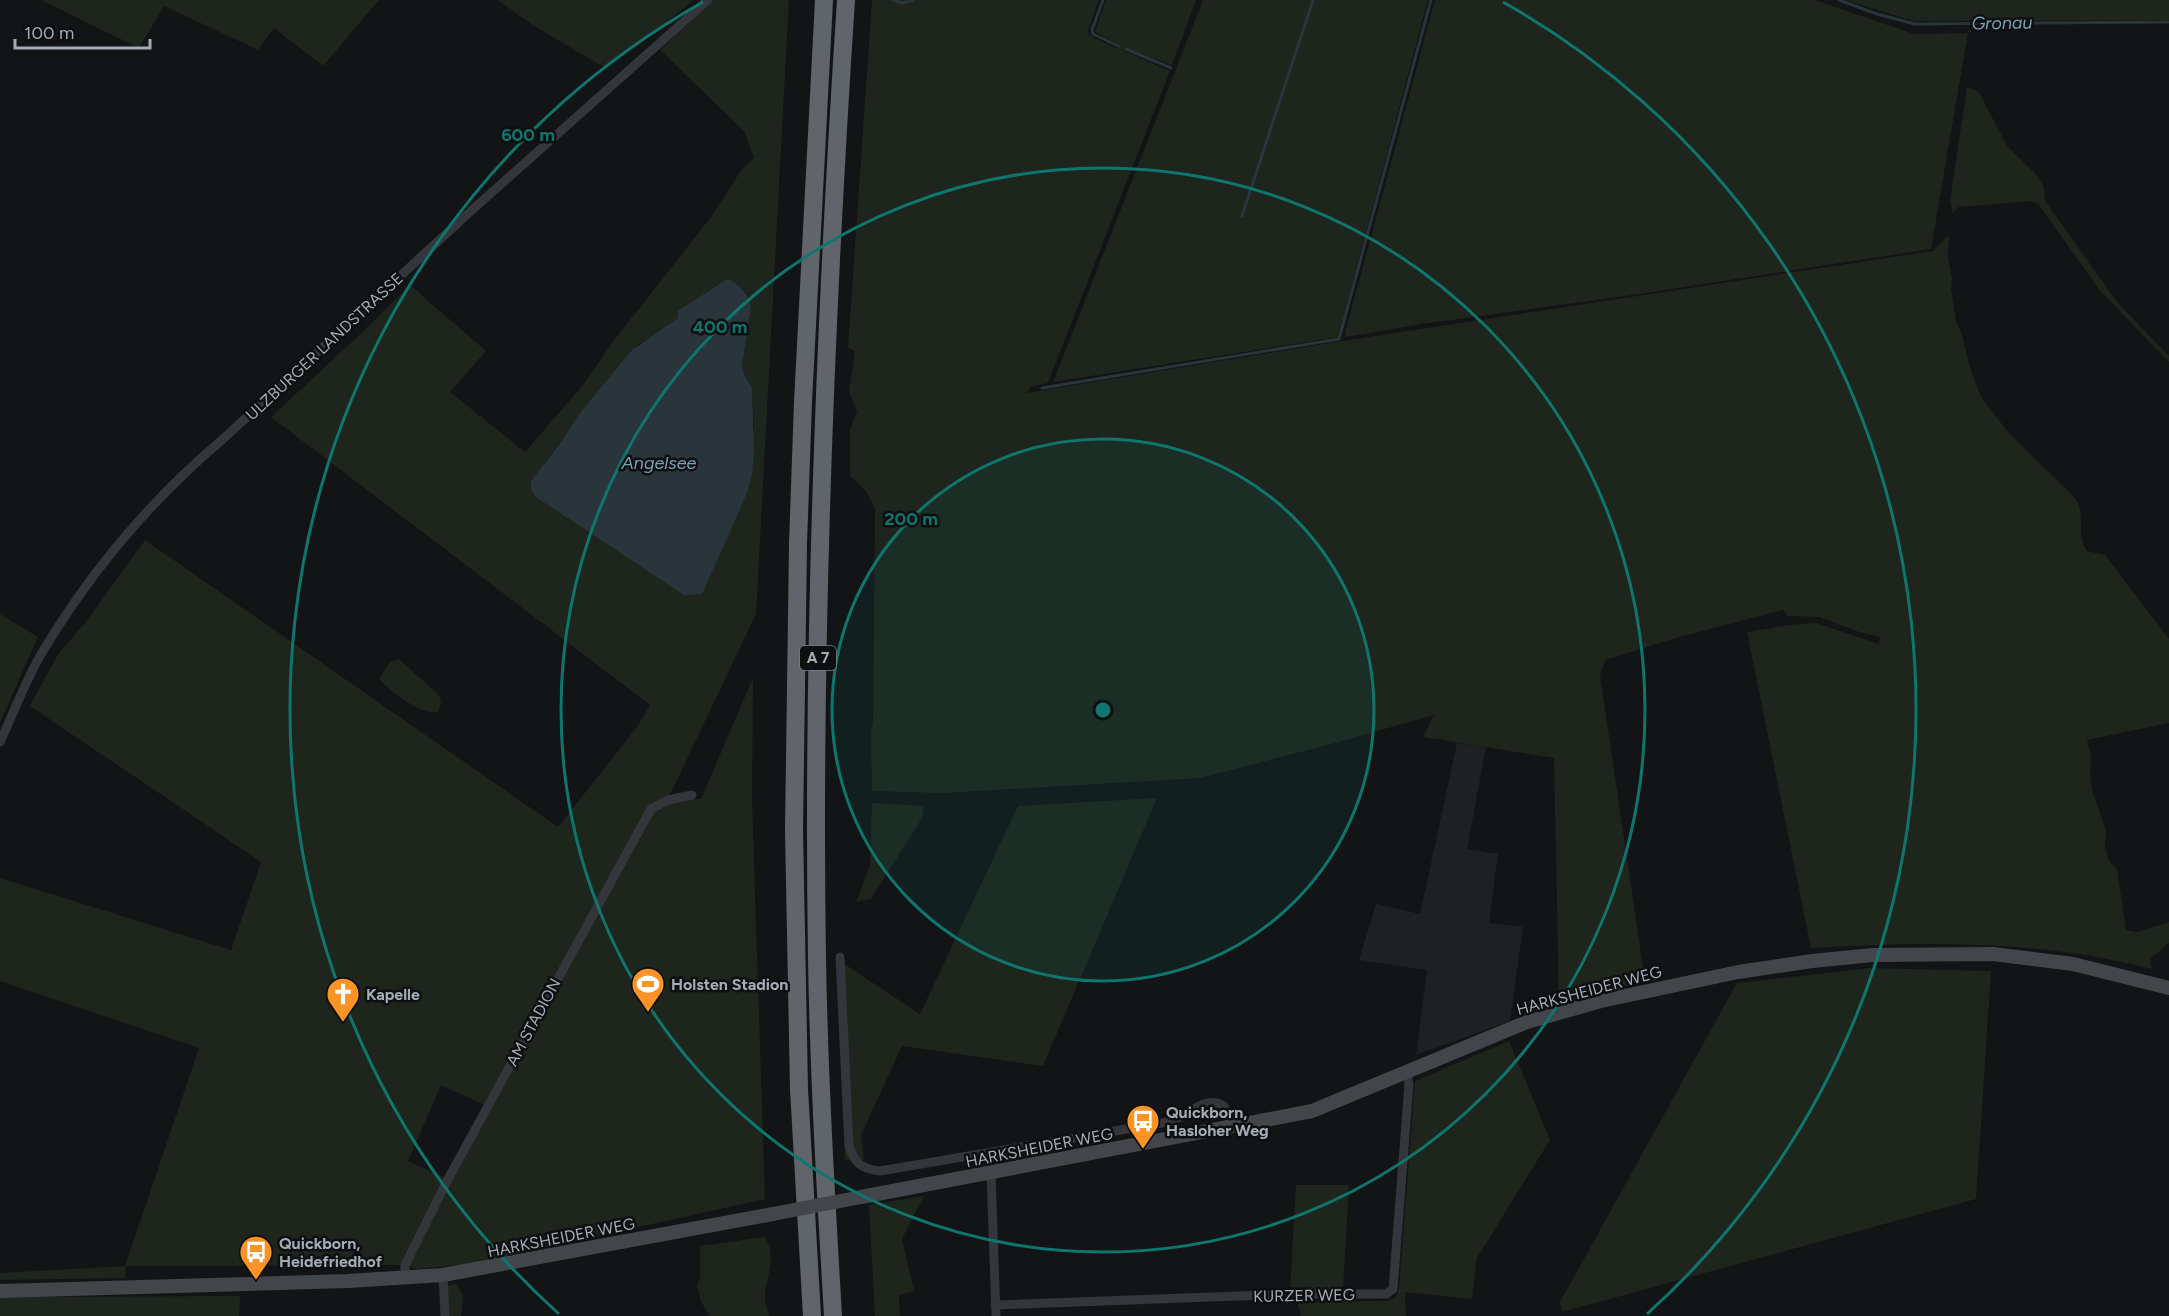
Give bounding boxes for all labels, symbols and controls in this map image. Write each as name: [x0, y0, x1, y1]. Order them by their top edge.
water label: Gronau: [1971, 11, 2033, 35]
scale bar: [15, 12, 150, 50]
text: 100 m: [24, 22, 74, 44]
text: 600 m: [501, 124, 555, 146]
street label: ULZBURGER LANDSTRASSE: [242, 269, 407, 424]
text: 400 m: [693, 316, 747, 338]
water label: Angelsee: [621, 452, 697, 474]
text: 200 m: [884, 508, 938, 530]
road number: A 7: [800, 646, 836, 670]
centre of rings: [1093, 700, 1113, 720]
street label: HARKSHEIDER WEG: [1514, 962, 1664, 1019]
sports icon: Holsten Stadion: [630, 966, 666, 1013]
street label: AM STADION: [502, 975, 565, 1069]
place label: Holsten Stadion: [671, 975, 788, 994]
church icon: Kapelle: [325, 976, 361, 1023]
place label: Kapelle: [366, 985, 420, 1004]
bus stop icon: Quickborn, Hasloher Weg: [1125, 1103, 1161, 1150]
place label: Quickborn, Hasloher Weg: [1166, 1103, 1269, 1140]
street label: HARKSHEIDER WEG: [964, 1124, 1114, 1171]
street label: HARKSHEIDER WEG: [486, 1214, 636, 1261]
bus stop icon: Quickborn, Heidefriedhof: [238, 1234, 274, 1281]
place label: Quickborn, Heidefriedhof: [279, 1234, 383, 1271]
street label: KURZER WEG: [1253, 1285, 1355, 1306]

